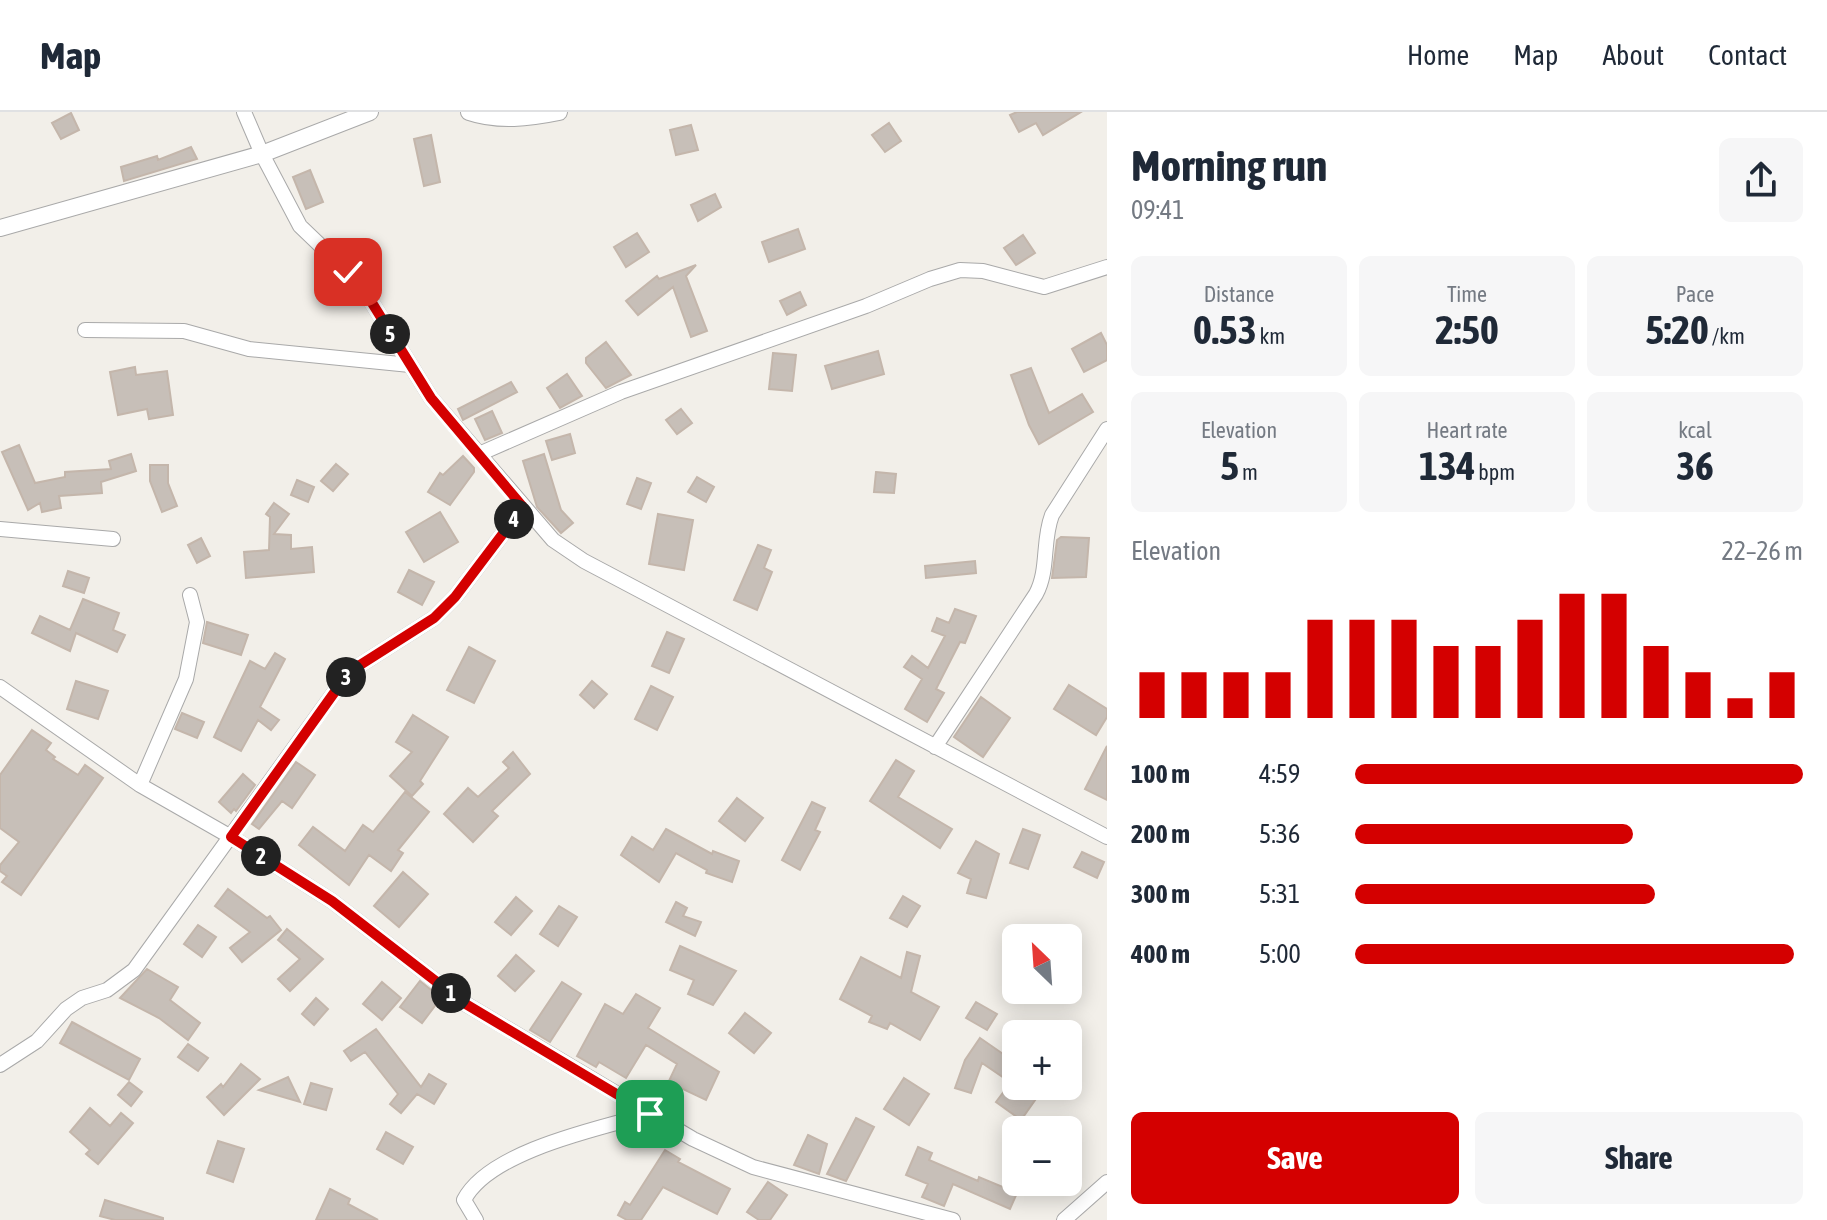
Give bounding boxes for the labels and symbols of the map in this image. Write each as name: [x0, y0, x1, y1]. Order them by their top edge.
pin: [314, 238, 382, 306]
pin: 5: [370, 314, 410, 354]
pin: 4: [494, 499, 534, 539]
pin: 3: [326, 657, 366, 697]
pin: 2: [241, 836, 281, 876]
north arrow: [1002, 924, 1082, 1004]
pin: 1: [431, 973, 471, 1013]
pin: [616, 1080, 684, 1148]

